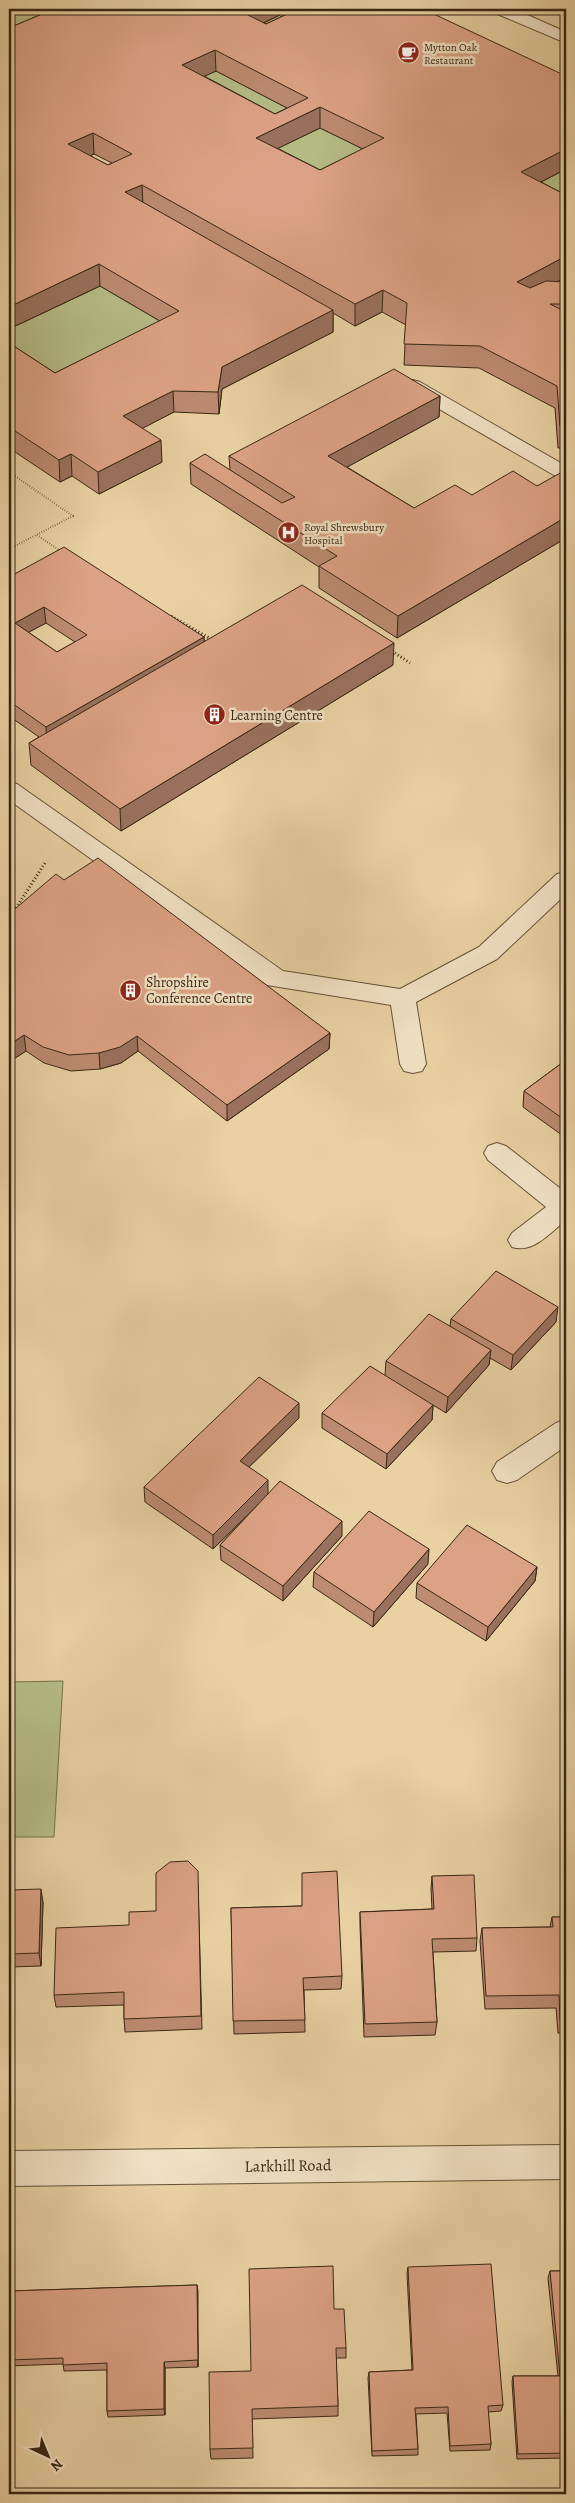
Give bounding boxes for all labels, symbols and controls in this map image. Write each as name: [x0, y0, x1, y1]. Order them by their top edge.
place label: Mytton Oak Restaurant: [424, 40, 478, 68]
cafe icon: Mytton Oak Restaurant: [396, 41, 420, 65]
place label: Royal Shrewsbury Hospital: [304, 520, 384, 548]
hospital icon: Royal Shrewsbury Hospital: [276, 521, 300, 545]
building icon: Learning Centre: [202, 703, 226, 727]
place label: Learning Centre: [230, 706, 323, 725]
place label: Shropshire Conference Centre: [146, 973, 252, 1008]
building icon: Shropshire Conference Centre: [118, 978, 142, 1002]
street label: Larkhill Road: [244, 2154, 332, 2178]
north arrow: [22, 2430, 72, 2480]
text: N: [46, 2455, 67, 2475]

